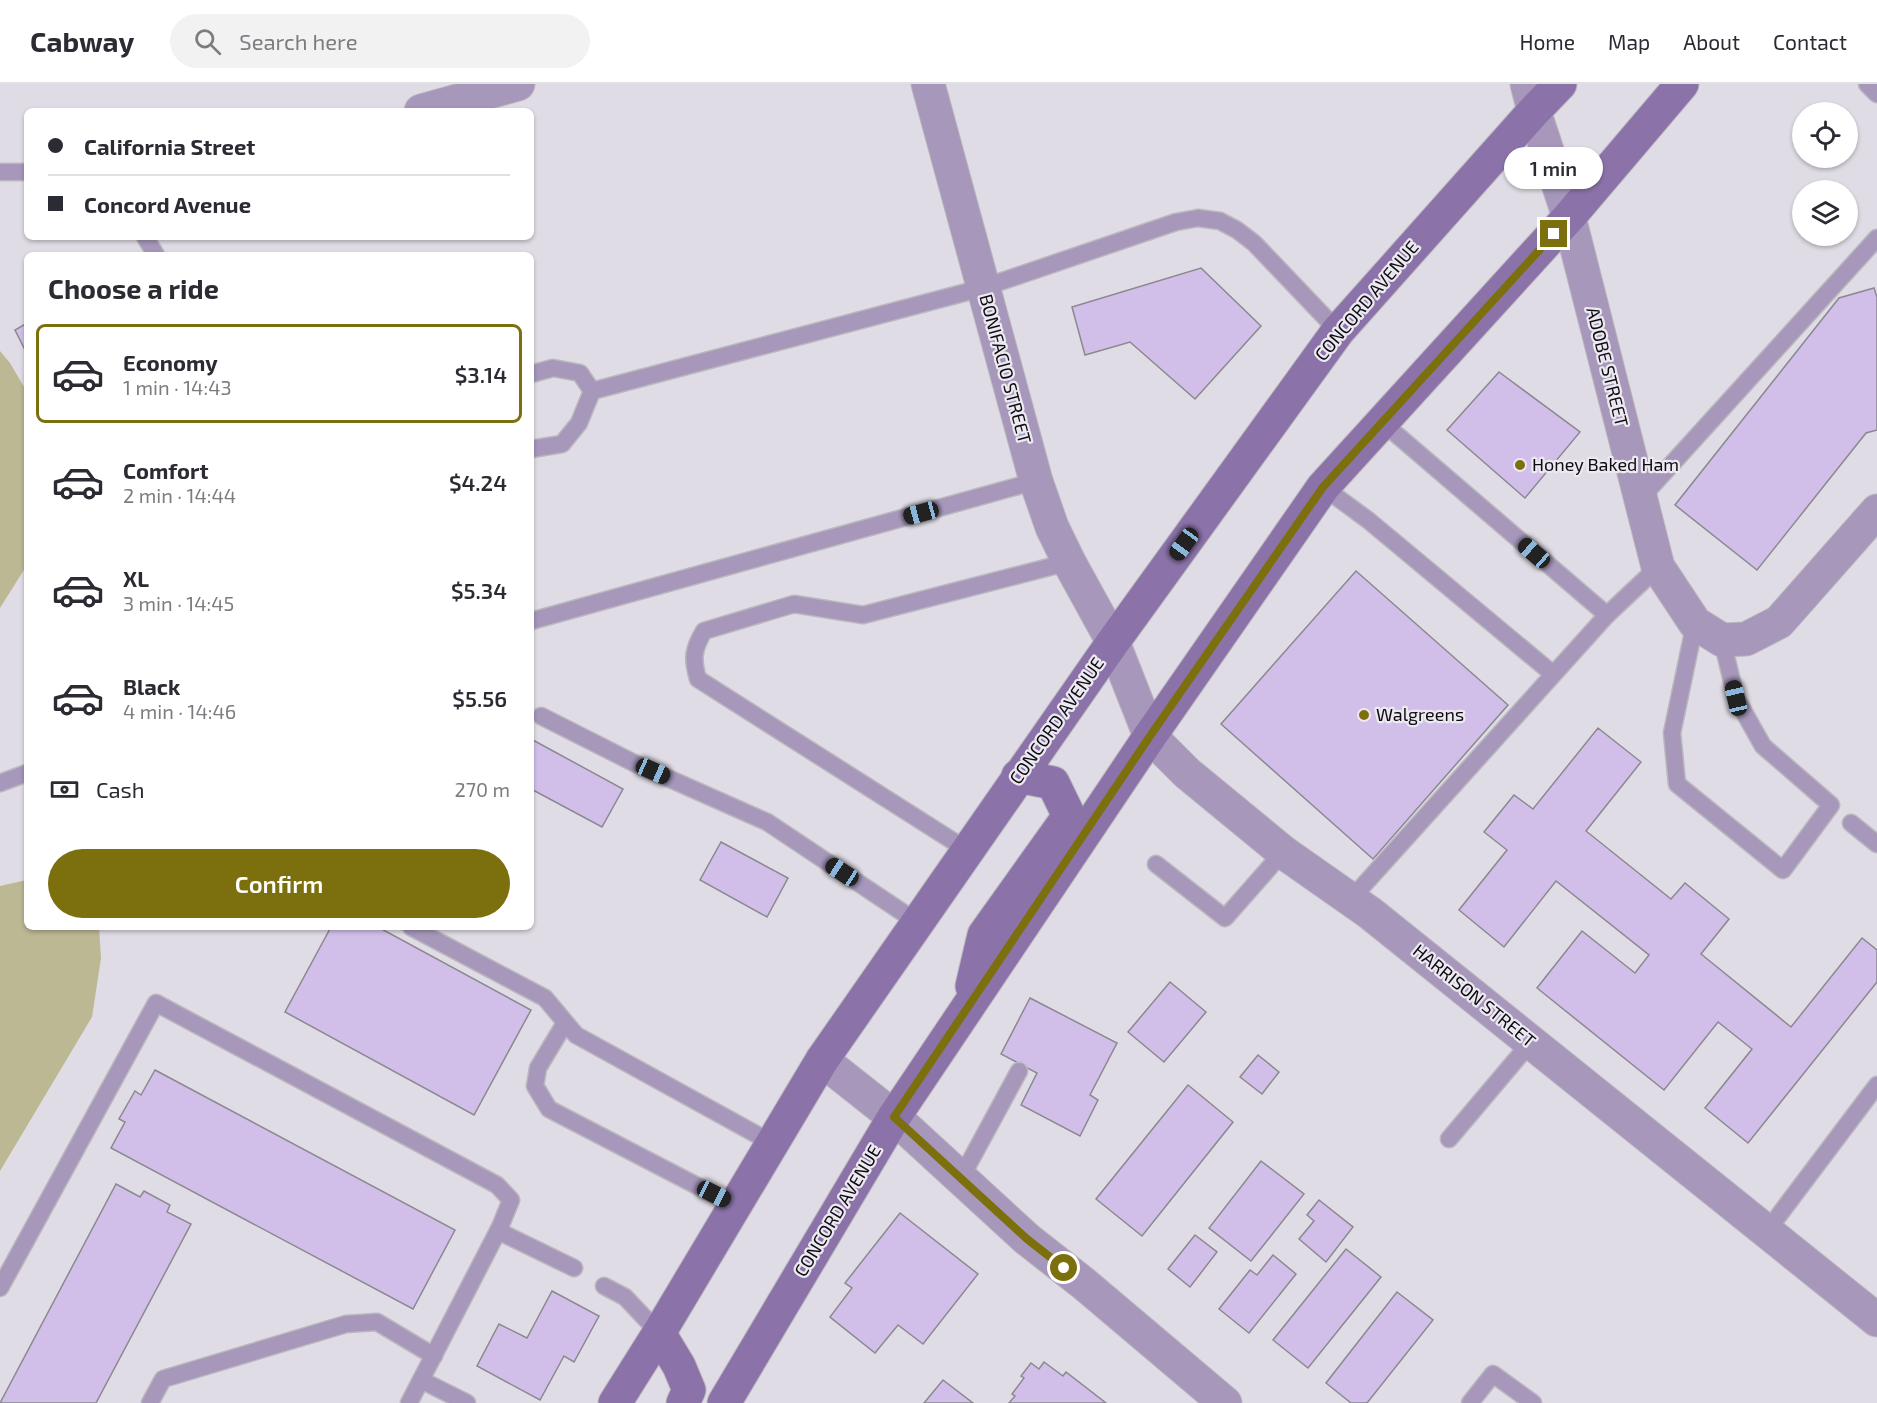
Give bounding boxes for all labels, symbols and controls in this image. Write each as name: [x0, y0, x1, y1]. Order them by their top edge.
search box: [170, 14, 590, 68]
text: Cabway: [30, 24, 134, 58]
icon: search: [191, 25, 224, 58]
text: Search here: [239, 28, 357, 54]
text: Home: [1519, 29, 1575, 54]
text: Map: [1608, 29, 1650, 54]
text: About: [1683, 29, 1740, 54]
text: Contact: [1773, 29, 1847, 54]
map controls: [1792, 102, 1858, 246]
button: locate: [1792, 102, 1858, 168]
text: California Street: [84, 133, 255, 159]
callout: 1 min: [1504, 147, 1604, 189]
text: 1 min: [1530, 156, 1577, 180]
button: layers: [1792, 180, 1858, 246]
text: Concord Avenue: [84, 191, 251, 217]
route end: [1540, 220, 1567, 247]
street label: CONCORD AVENUE: [1310, 236, 1423, 365]
text: Choose a ride: [48, 272, 219, 304]
street label: BONIFACIO STREET: [975, 292, 1037, 446]
street label: ADOBE STREET: [1582, 305, 1634, 429]
icon: car: [51, 347, 105, 401]
text: Economy: [123, 349, 218, 375]
text: $3.14: [455, 361, 507, 387]
text: 1 min · 14:43: [123, 375, 232, 399]
place label: Honey Baked Ham: [1532, 453, 1679, 475]
icon: car: [51, 455, 105, 509]
text: Comfort: [123, 457, 208, 483]
marker: Honey Baked Ham: [1513, 458, 1527, 472]
text: $4.24: [449, 469, 507, 495]
text: 2 min · 14:44: [123, 483, 236, 507]
car: [901, 500, 941, 526]
car: [1166, 524, 1202, 564]
car: [1515, 534, 1553, 572]
icon: car: [51, 563, 105, 617]
text: XL: [123, 565, 149, 591]
text: $5.34: [451, 577, 507, 603]
text: 3 min · 14:45: [123, 591, 234, 615]
street label: CONCORD AVENUE: [1004, 653, 1108, 788]
icon: car: [51, 671, 105, 725]
text: Black: [123, 673, 180, 699]
car: [1723, 678, 1749, 718]
text: $5.56: [452, 685, 507, 711]
text: 4 min · 14:46: [123, 699, 236, 723]
place label: Walgreens: [1376, 703, 1464, 725]
marker: Walgreens: [1357, 708, 1371, 722]
car: [633, 755, 673, 787]
icon: cash: [48, 773, 81, 806]
text: Cash: [96, 776, 145, 802]
text: 270 m: [454, 777, 510, 801]
button: Confirm: [48, 849, 510, 918]
car: [822, 855, 862, 889]
street label: HARRISON STREET: [1409, 939, 1541, 1052]
street label: CONCORD AVENUE: [789, 1141, 885, 1280]
car: [694, 1178, 734, 1210]
route start: [1050, 1254, 1077, 1281]

